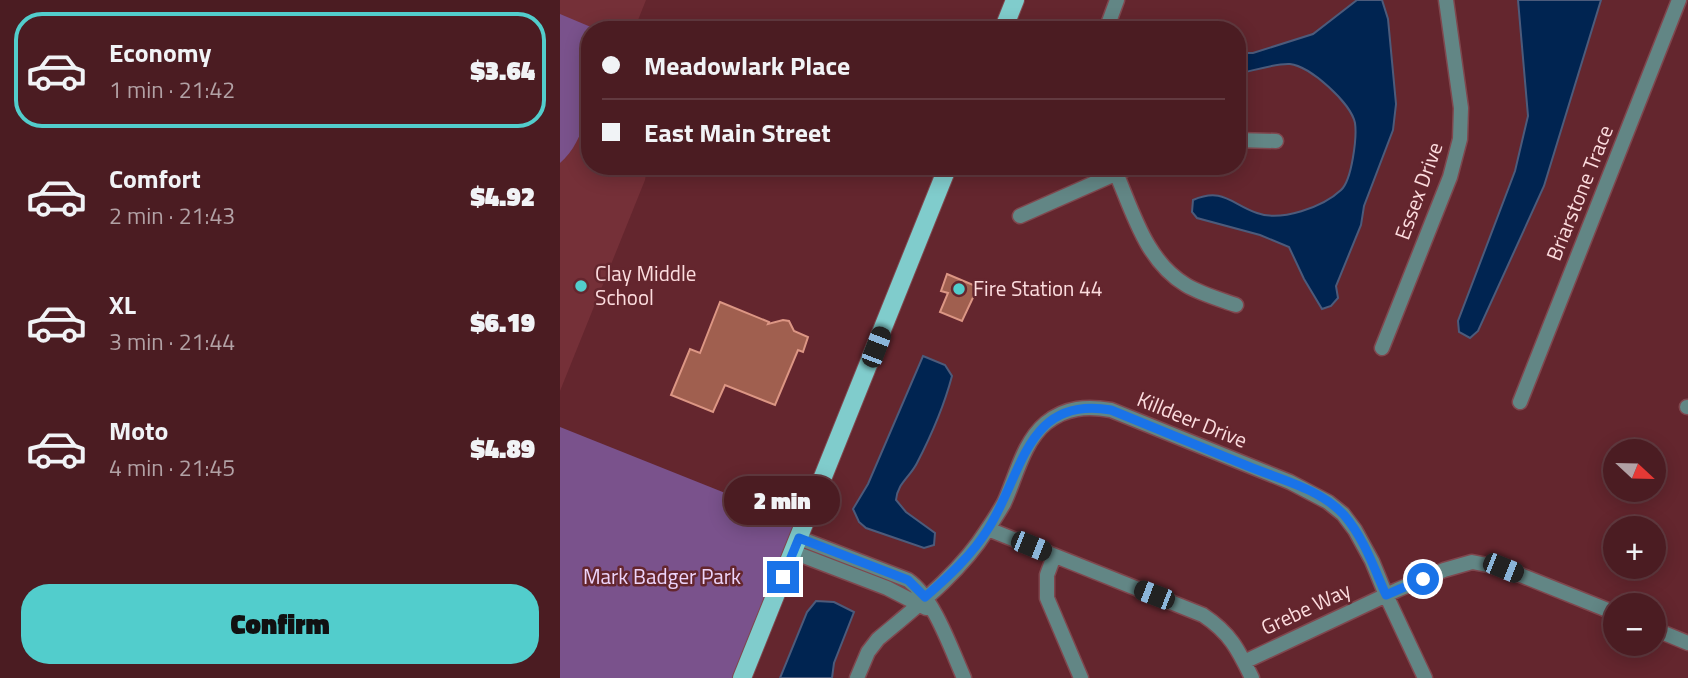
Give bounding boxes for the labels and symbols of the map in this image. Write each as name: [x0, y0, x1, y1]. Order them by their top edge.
street label: Briarstone Trace: [1537, 120, 1621, 265]
street label: Essex Drive: [1386, 137, 1450, 244]
place label: Clay Middle School: [595, 257, 696, 313]
place label: Fire Station 44: [973, 272, 1103, 304]
marker: Clay Middle School: [573, 278, 589, 294]
marker: Fire Station 44: [951, 281, 967, 297]
car: [859, 324, 894, 370]
street label: Killdeer Drive: [1132, 382, 1252, 456]
north arrow: [1603, 439, 1666, 502]
callout: 2 min: [725, 476, 841, 524]
car: [1008, 528, 1055, 564]
car: [1480, 550, 1527, 586]
park label: Mark Badger Park: [583, 560, 741, 592]
route end: [767, 561, 799, 593]
route start: [1407, 563, 1439, 595]
street label: Grebe Way: [1255, 573, 1356, 643]
car: [1131, 578, 1178, 612]

